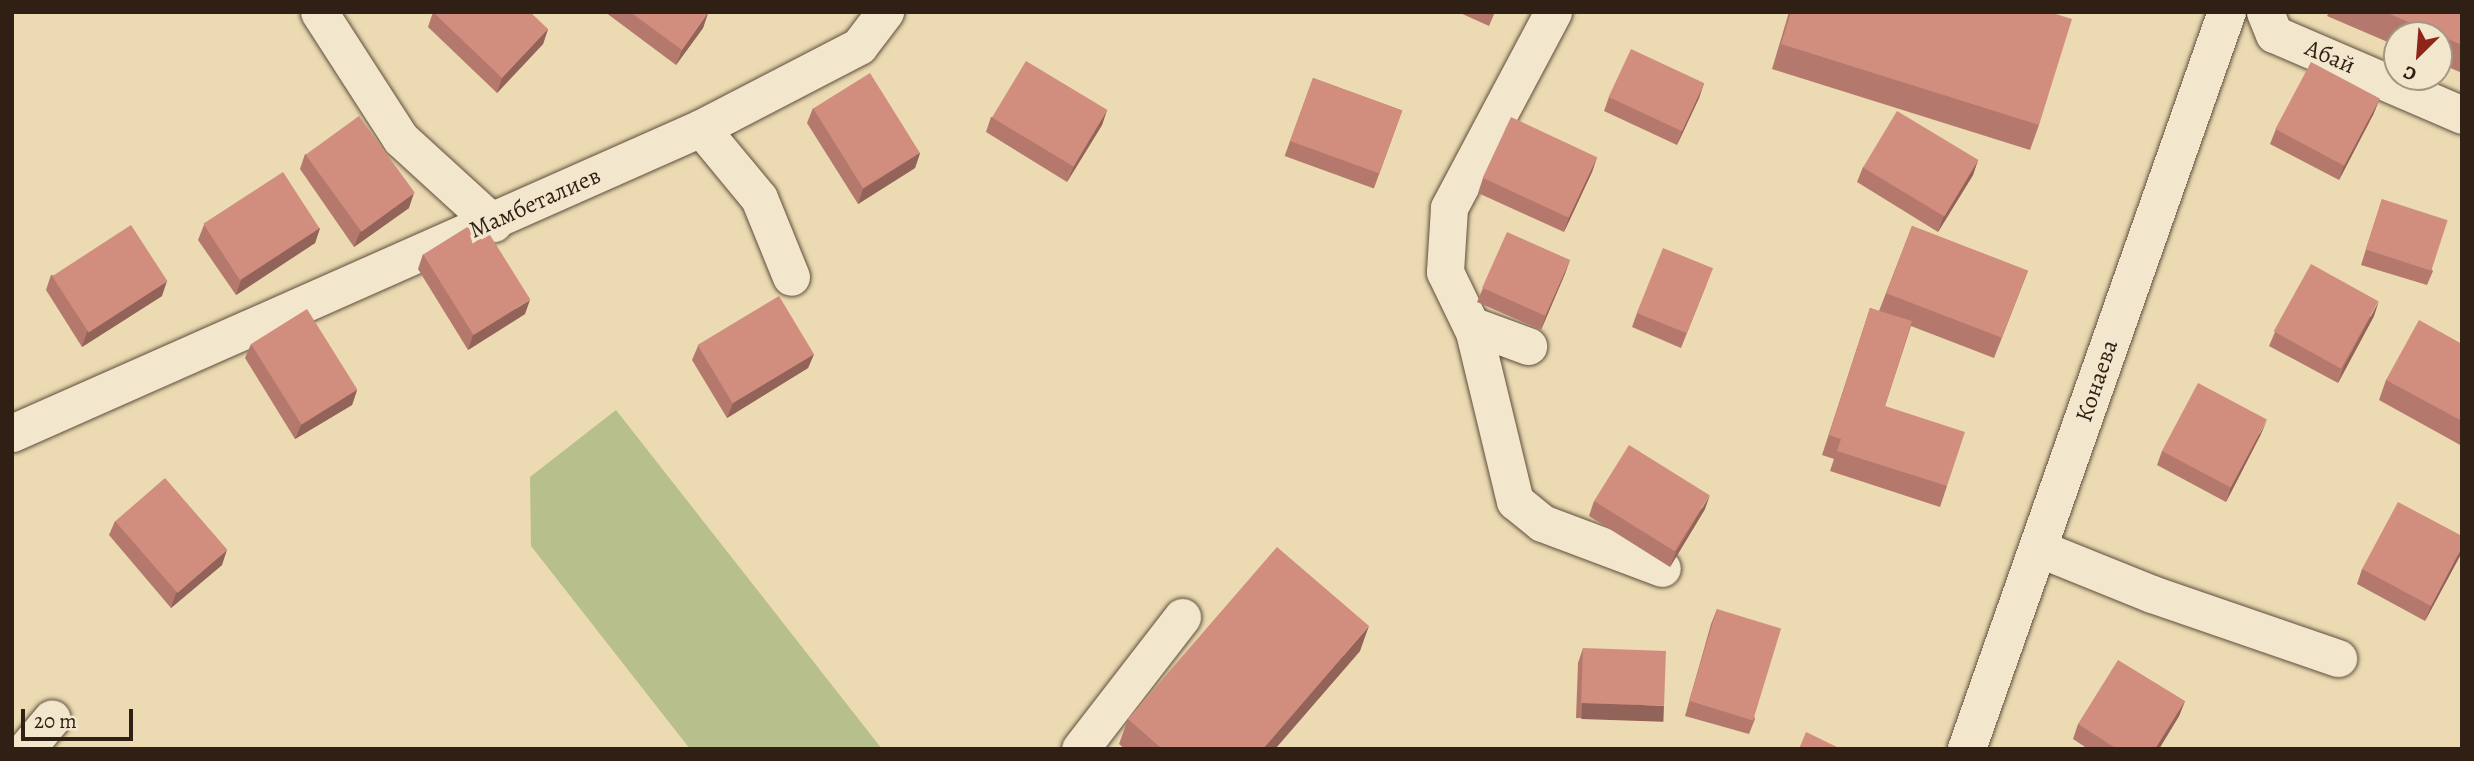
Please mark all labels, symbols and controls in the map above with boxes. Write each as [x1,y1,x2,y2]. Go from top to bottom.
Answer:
north arrow [2383,21,2453,91]
street label: Абай [2301,34,2359,80]
text: С [2399,59,2421,87]
street label: Мамбеталиев [465,161,605,245]
street label: Конаева [2070,336,2124,426]
scale bar [24,694,136,738]
text: 20 m [34,707,77,735]

